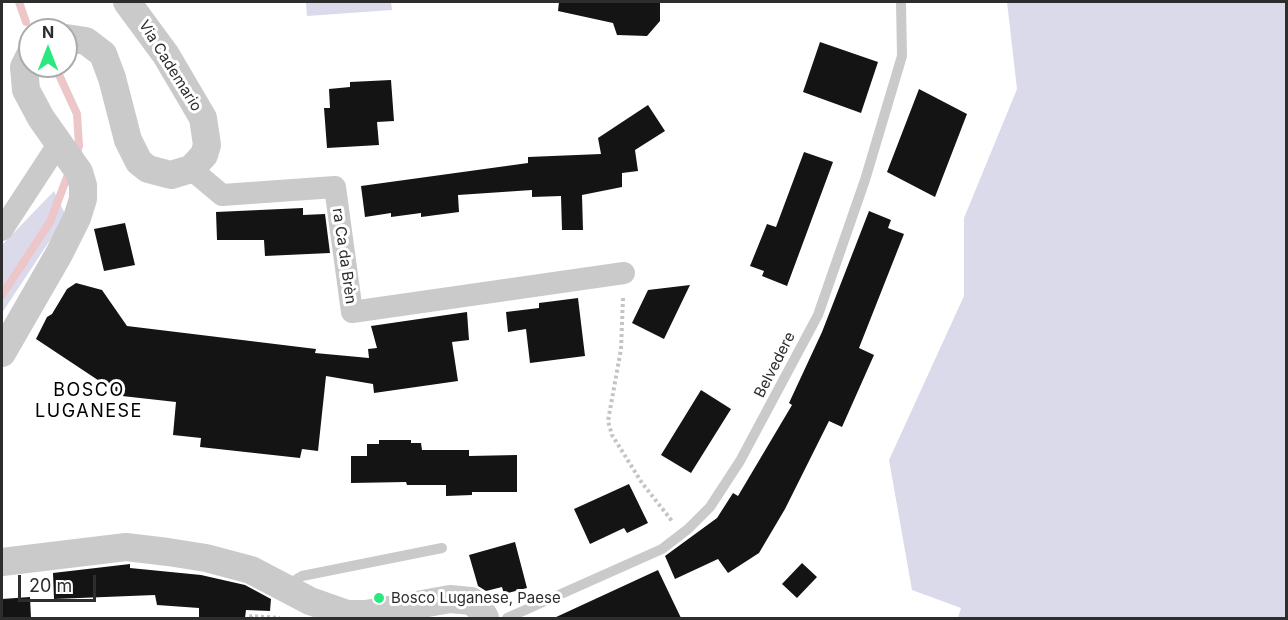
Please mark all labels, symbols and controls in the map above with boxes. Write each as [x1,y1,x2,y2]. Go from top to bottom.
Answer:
street label: Via Cademario [135,17,205,115]
north arrow [18,18,78,78]
text: N [42,22,54,42]
street label: ra Ca da Brèn [328,207,360,305]
street label: Belvedere [751,329,799,401]
district label: BOSCO LUGANESE [35,380,143,422]
scale bar [21,563,99,601]
text: 20 m [29,575,72,596]
place label: Bosco Luganese, Paese [391,589,561,607]
marker: Bosco Luganese, Paese [372,591,386,605]

